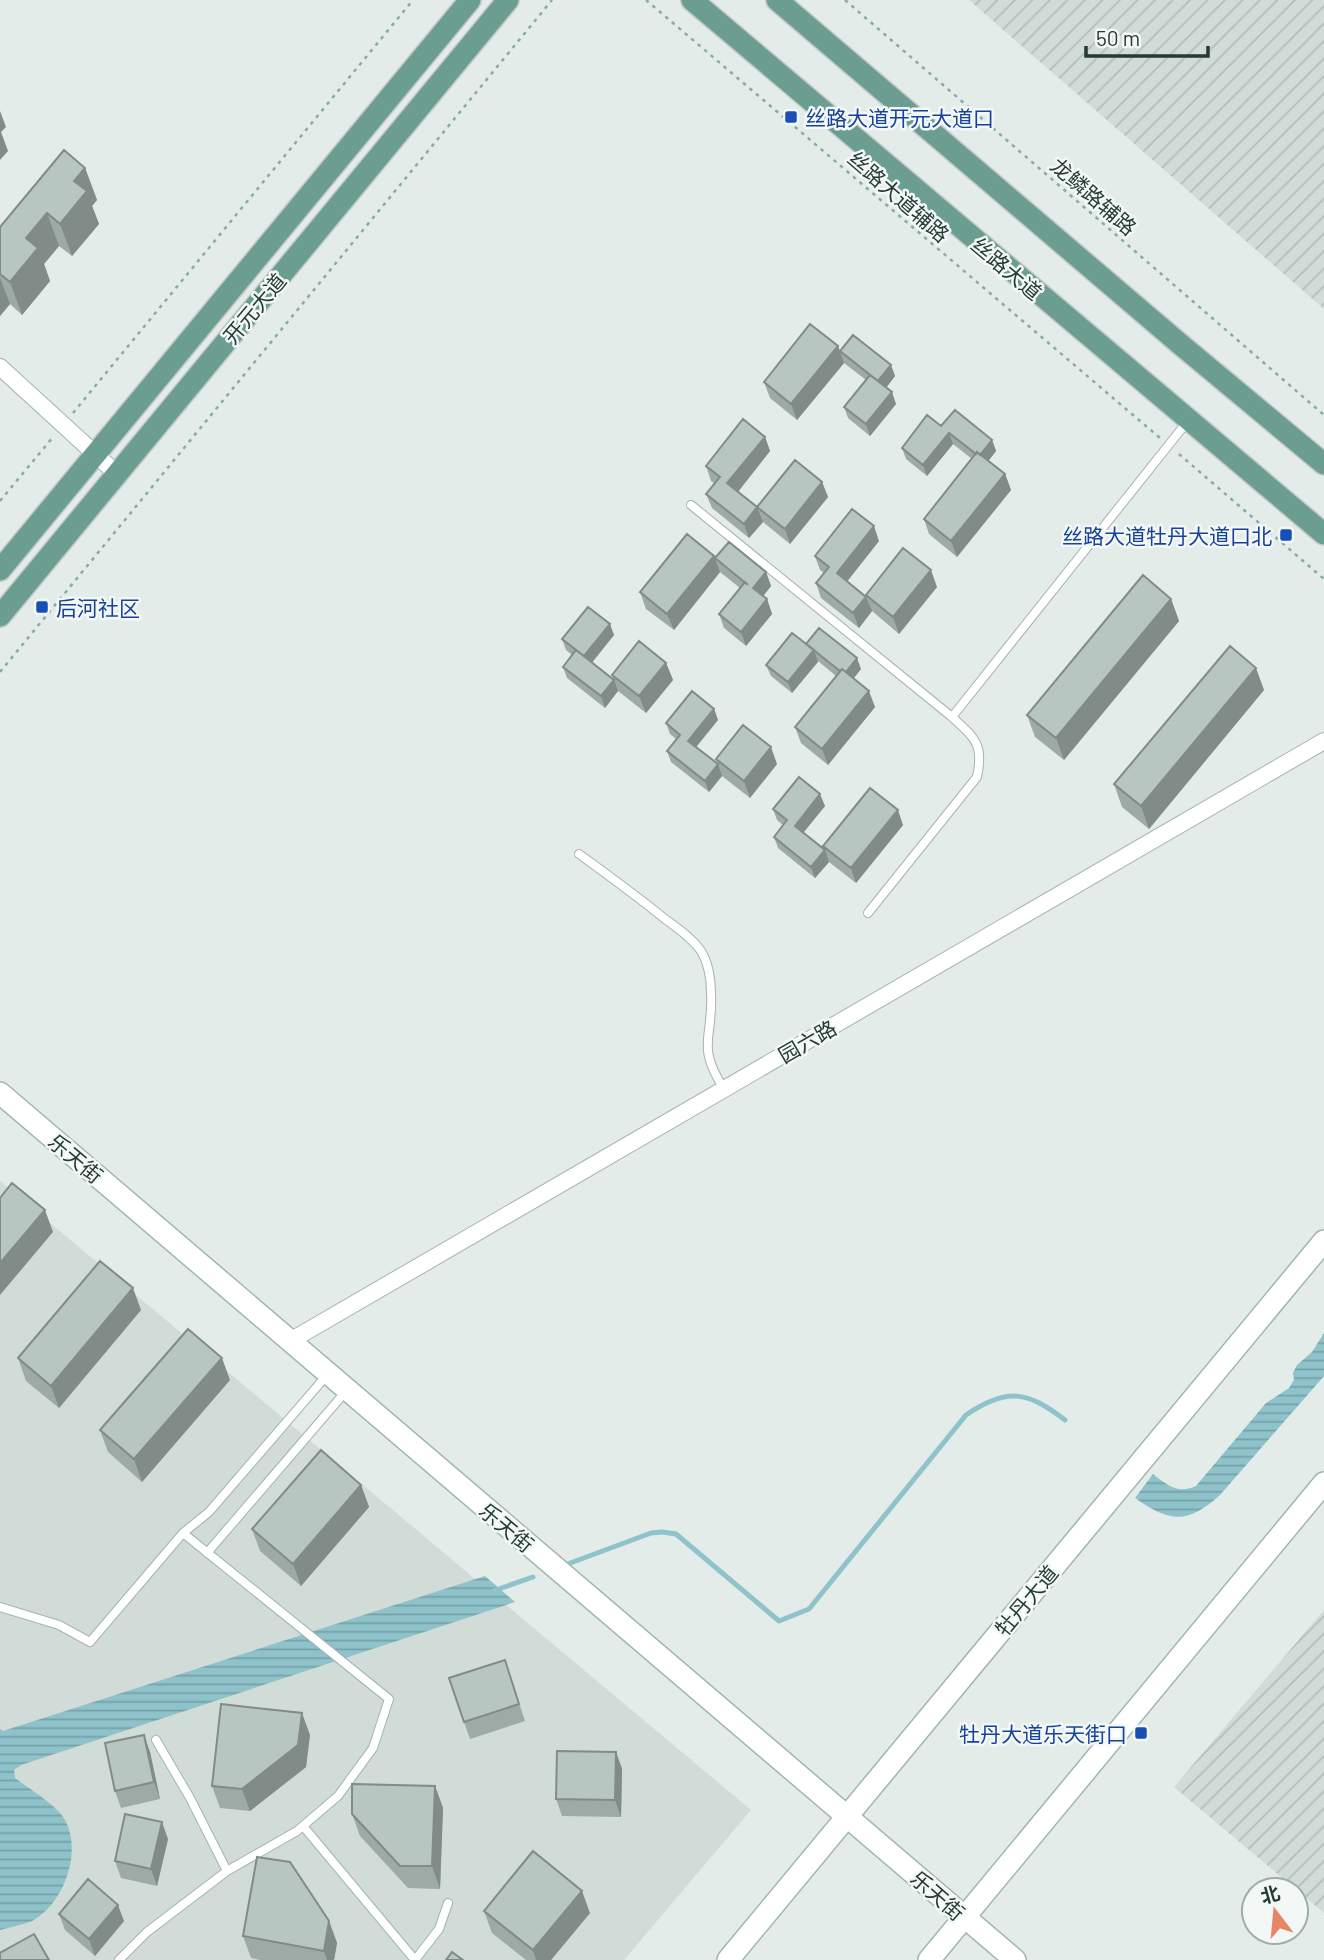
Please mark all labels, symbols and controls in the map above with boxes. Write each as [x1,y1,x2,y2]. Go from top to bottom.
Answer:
scale bar [1086,14,1208,58]
text: 50 m [1096,25,1140,50]
place label: 丝路大道开元大道口 [805,105,994,130]
marker: 丝路大道开元大道口 [783,109,799,125]
street label: 丝路大道辅路 [843,145,955,247]
street label: 龙鳞路辅路 [1046,152,1142,240]
street label: 丝路大道 [967,231,1047,305]
street label: 开元大道 [217,268,291,348]
place label: 丝路大道牡丹大道口北 [1062,523,1272,548]
marker: 丝路大道牡丹大道口北 [1278,527,1294,543]
place label: 后河社区 [56,595,140,620]
marker: 后河社区 [34,599,50,615]
street label: 园六路 [773,1014,841,1068]
street label: 乐天街 [44,1128,108,1188]
street label: 乐天街 [475,1497,539,1557]
street label: 牡丹大道 [989,1560,1063,1640]
place label: 牡丹大道乐天街口 [959,1721,1127,1746]
marker: 牡丹大道乐天街口 [1133,1725,1149,1741]
street label: 乐天街 [906,1865,970,1925]
north arrow [1240,1876,1310,1946]
text: 北 [1258,1881,1282,1908]

